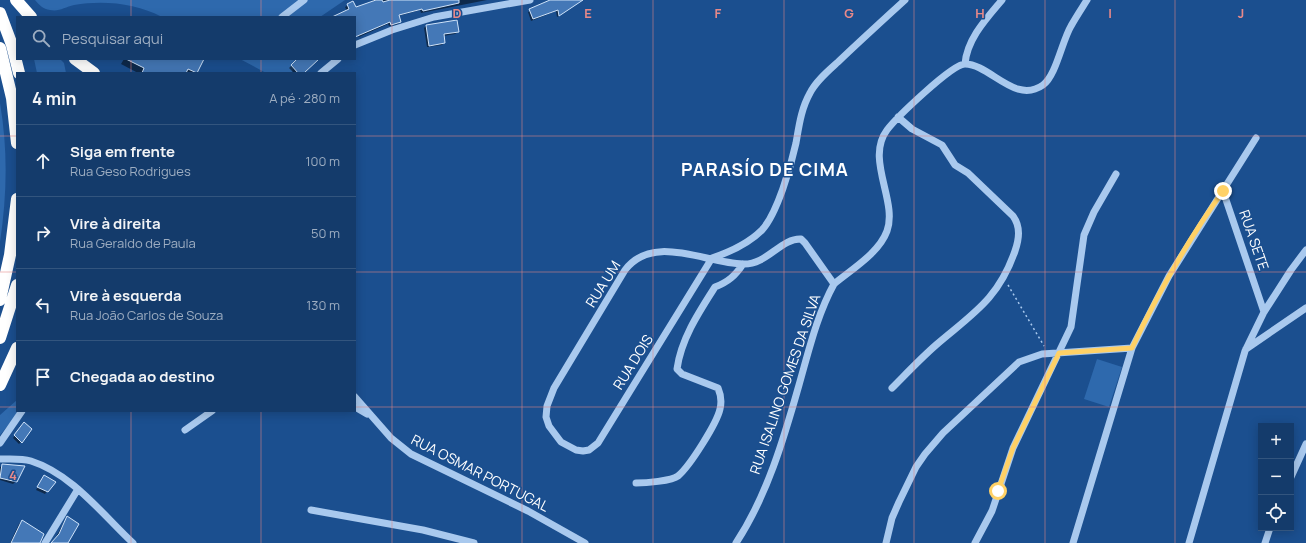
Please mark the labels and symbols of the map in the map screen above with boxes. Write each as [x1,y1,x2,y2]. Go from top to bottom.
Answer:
text: D [452,4,462,22]
text: E [584,4,592,22]
text: F [715,4,722,22]
text: G [844,4,854,22]
text: H [975,4,985,22]
text: I [1108,4,1112,22]
text: J [1238,4,1244,22]
district label: PARASÍO DE CIMA [681,157,849,181]
route end [1214,182,1232,200]
street label: RUA SETE [1235,207,1274,273]
street label: RUA UM [581,257,624,311]
street label: RUA ISALINO GOMES DA SILVA [745,291,824,477]
street label: RUA DOIS [608,330,657,393]
street label: RUA OSMAR PORTUGAL [408,430,552,516]
text: 4 [9,466,17,484]
route start [989,482,1007,500]

